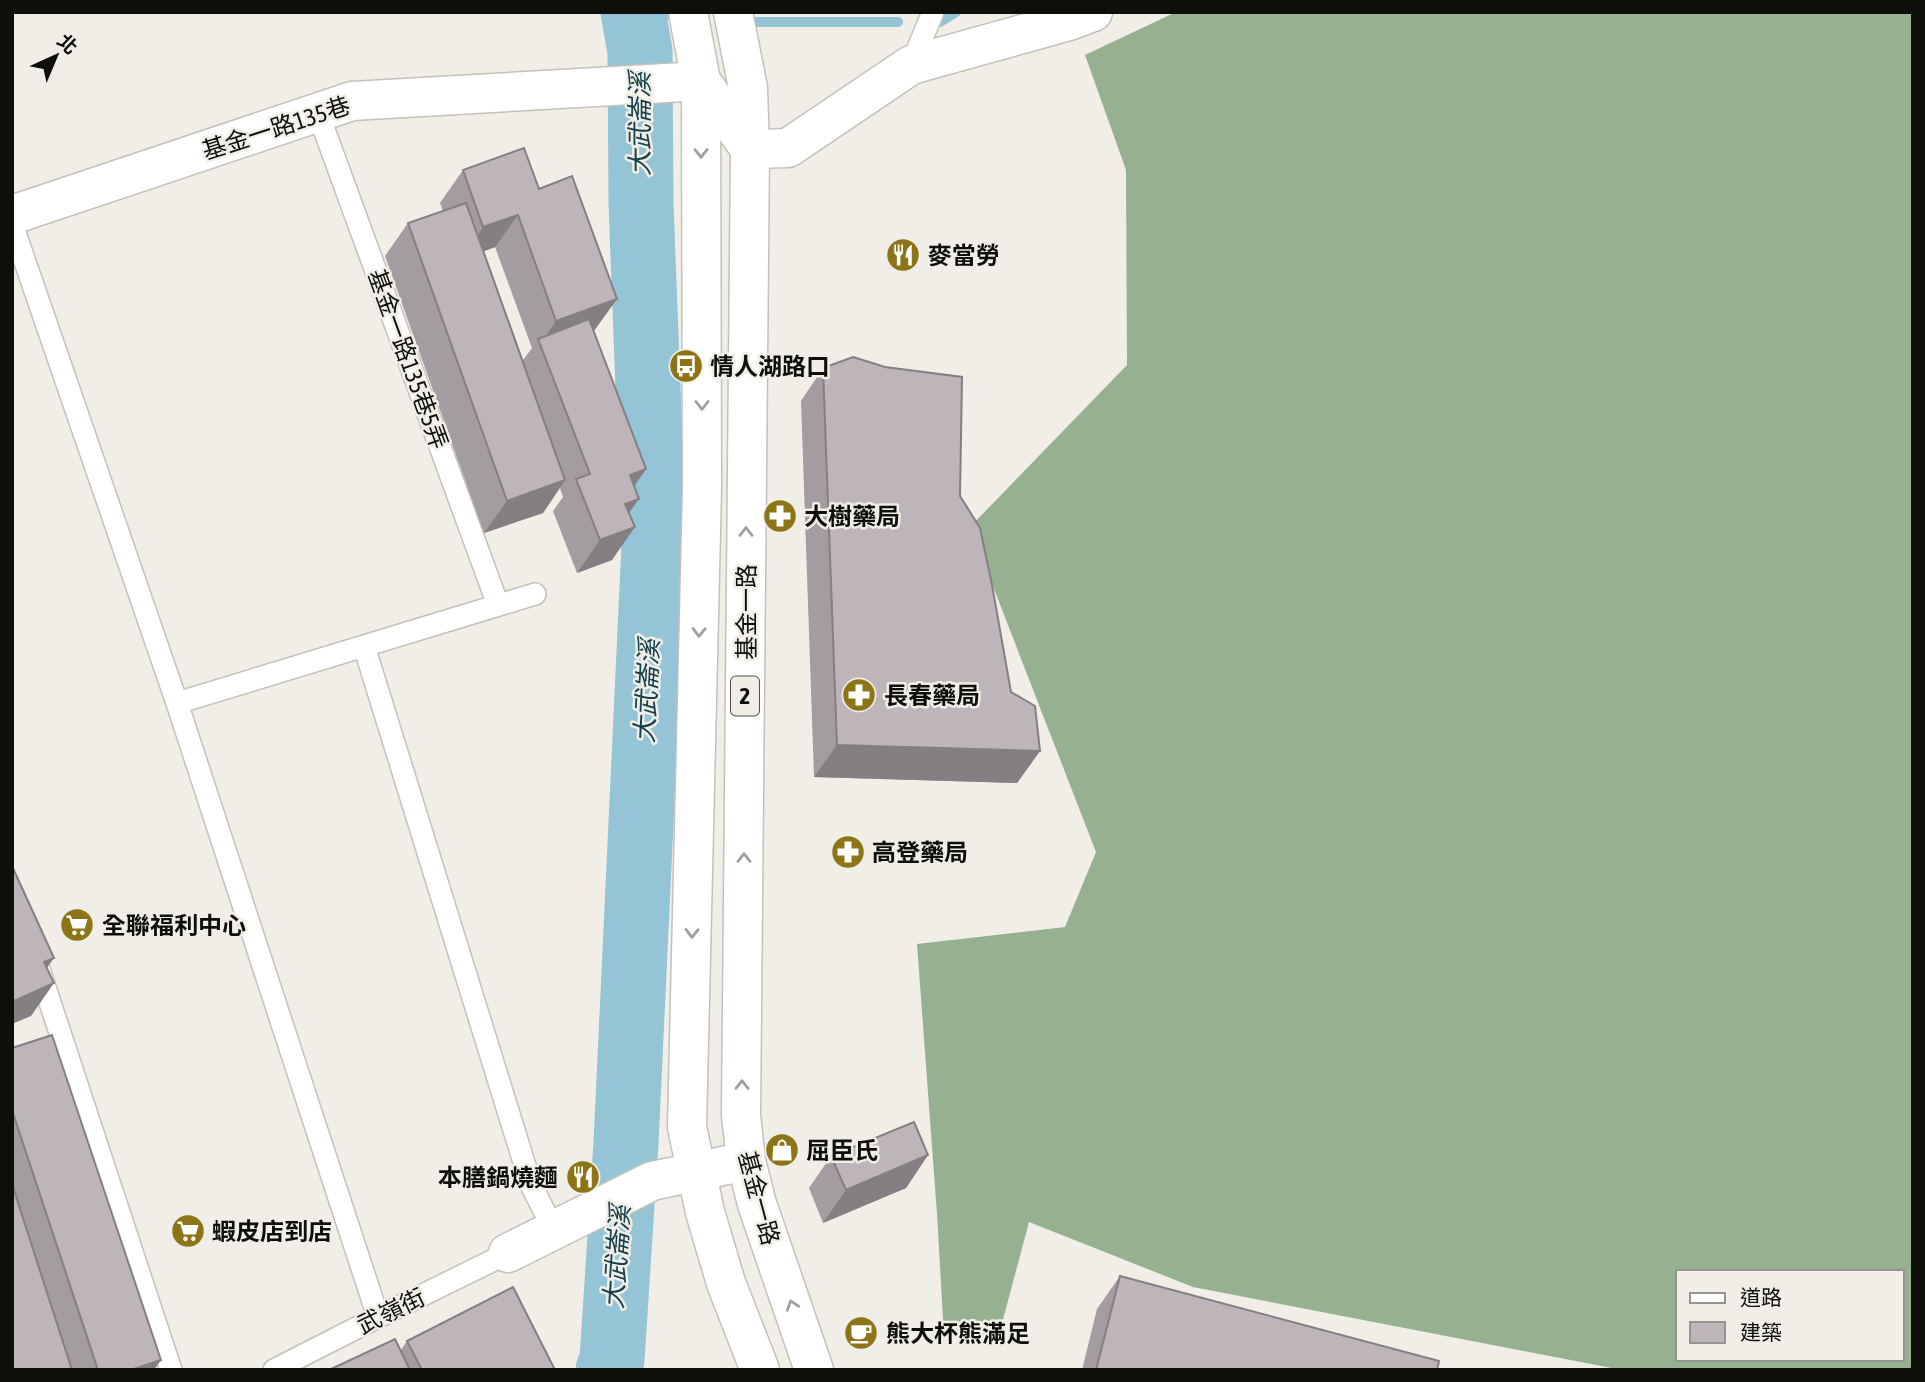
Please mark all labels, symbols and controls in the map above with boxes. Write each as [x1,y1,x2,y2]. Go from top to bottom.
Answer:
north arrow [21,21,91,91]
text: 北 [53,29,82,58]
water label: 大武崙溪 [625,68,655,176]
street label: 基金一路135巷 [199,91,353,165]
one-way arrow [693,148,709,159]
restaurant icon: 麥當勞 [884,236,922,274]
place label: 麥當勞 [928,242,1000,269]
street label: 基金一路135巷5弄 [363,266,453,452]
bus stop icon: 情人湖路口 [667,347,705,385]
place label: 情人湖路口 [710,353,830,380]
one-way arrow [694,400,710,411]
pharmacy icon: 大樹藥局 [761,497,799,535]
place label: 大樹藥局 [804,503,900,530]
one-way arrow [738,527,754,537]
street label: 基金一路 [733,564,760,660]
one-way arrow [691,627,706,638]
water label: 大武崙溪 [629,634,665,744]
road number: 2 [731,676,759,716]
pharmacy icon: 長春藥局 [840,676,878,714]
place label: 長春藥局 [884,682,980,709]
pharmacy icon: 高登藥局 [829,833,867,871]
place label: 高登藥局 [872,839,968,866]
one-way arrow [736,852,751,863]
supermarket icon: 全聯福利中心 [58,906,96,944]
place label: 全聯福利中心 [102,912,246,939]
one-way arrow [684,928,700,939]
one-way arrow [734,1079,750,1090]
shop icon: 屈臣氏 [763,1131,801,1169]
place label: 屈臣氏 [806,1137,878,1164]
street label: 基金一路 [734,1148,784,1248]
restaurant icon: 本膳鍋燒麵 [564,1158,602,1196]
place label: 本膳鍋燒麵 [438,1164,558,1191]
water label: 大武崙溪 [598,1200,636,1310]
supermarket icon: 蝦皮店到店 [169,1212,207,1250]
place label: 蝦皮店到店 [212,1218,332,1245]
legend [1676,1270,1904,1361]
street label: 武嶺街 [353,1283,429,1339]
text: 道路 [1740,1285,1782,1309]
one-way arrow [786,1300,800,1312]
cafe icon: 熊大杯熊滿足 [842,1314,880,1352]
place label: 熊大杯熊滿足 [886,1320,1030,1347]
text: 建築 [1740,1320,1782,1344]

